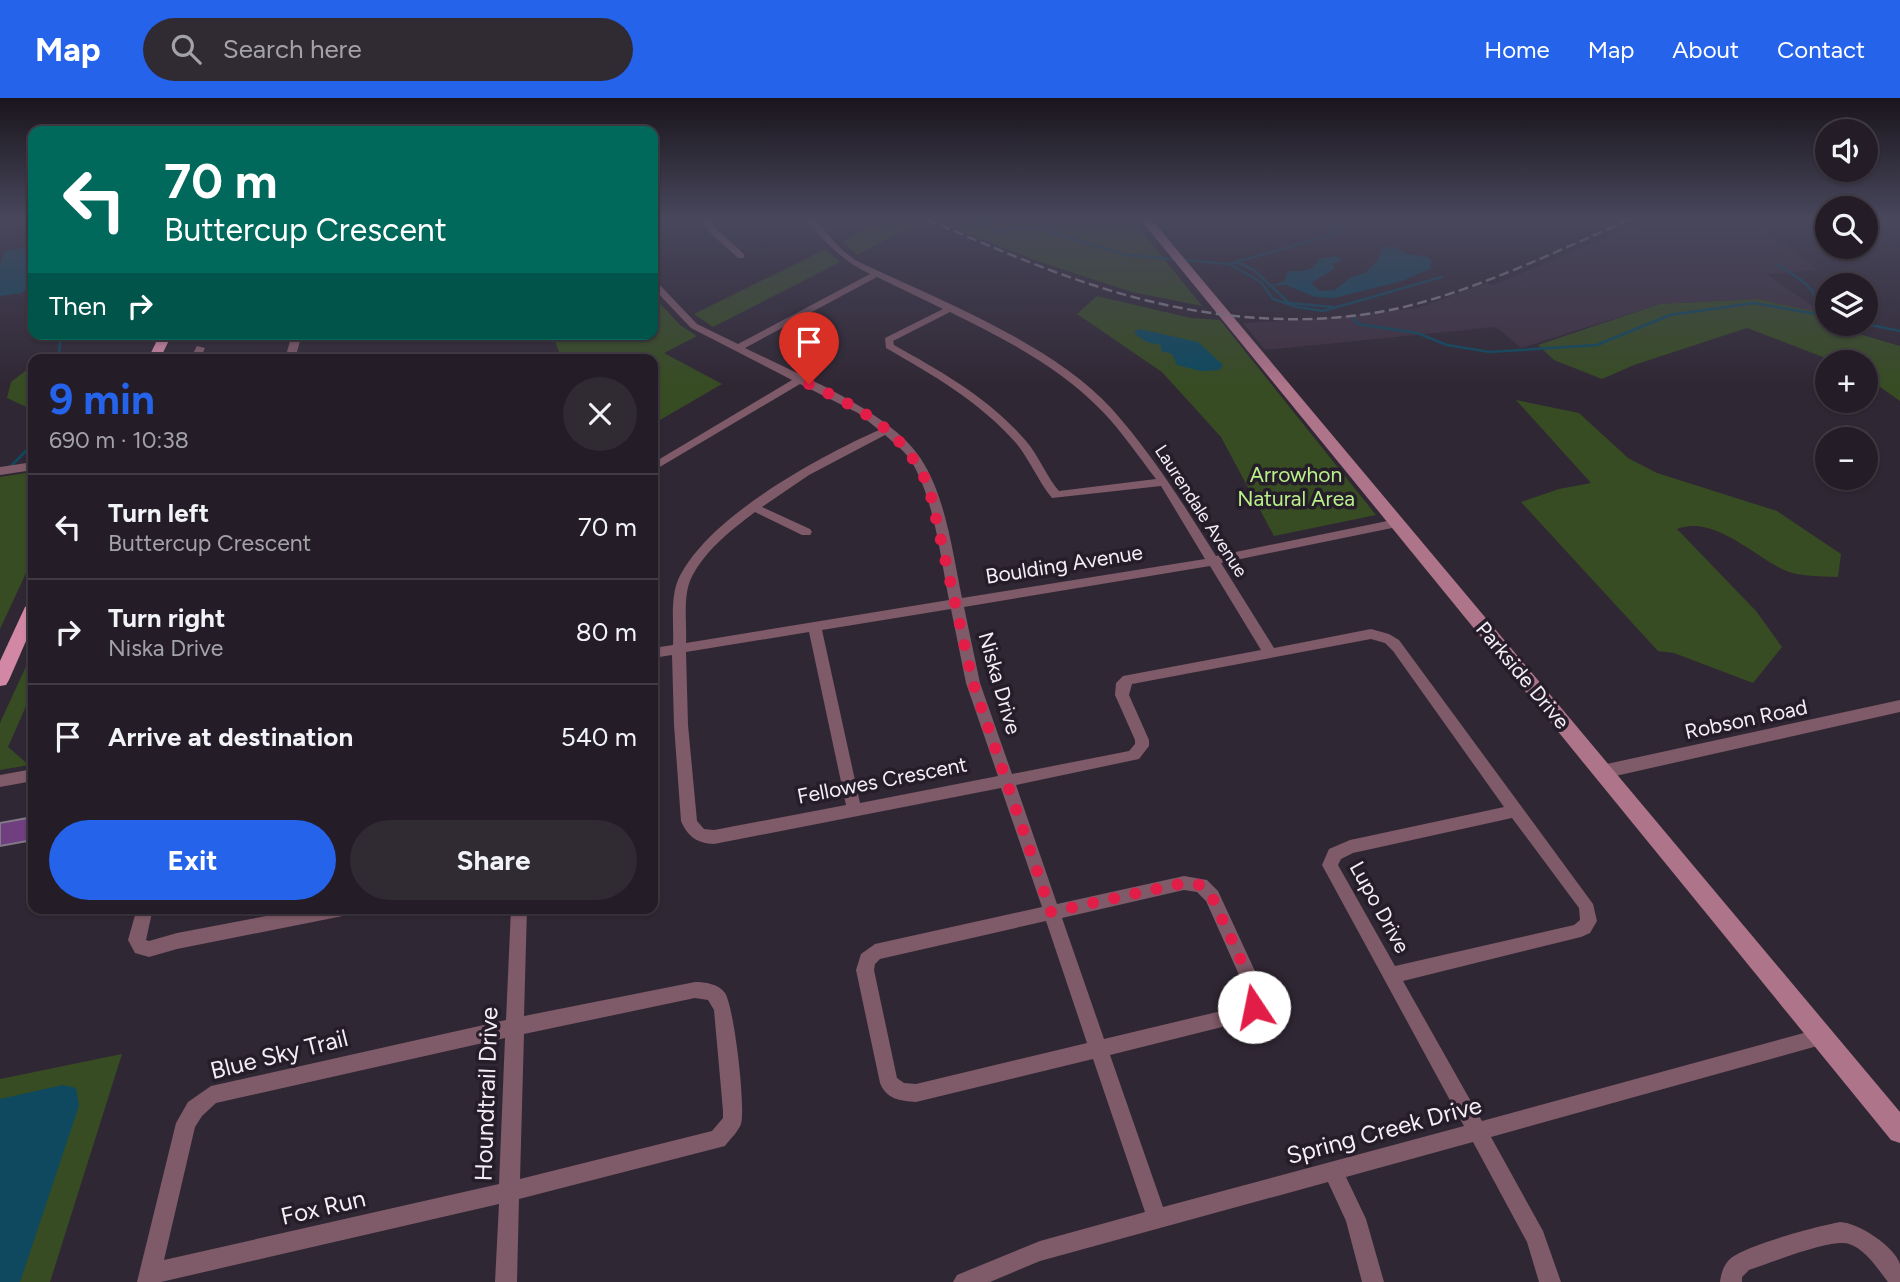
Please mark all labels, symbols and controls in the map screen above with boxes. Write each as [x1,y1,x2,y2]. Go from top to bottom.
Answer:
search box [143,18,633,81]
text: Map [35,30,101,69]
icon: search [167,30,205,68]
text: Search here [223,33,362,65]
text: Home [1484,35,1550,64]
text: Map [1588,35,1634,64]
text: About [1672,35,1739,64]
text: Contact [1777,35,1865,64]
map controls [1815,119,1878,490]
button: sound [1815,119,1878,182]
text: 70 m [164,151,277,210]
icon: left [49,154,140,245]
button: search [1815,196,1878,259]
text: Buttercup Crescent [164,211,447,249]
button: layers [1815,273,1878,336]
icon: right [121,287,159,325]
text: Then [49,290,107,322]
pin [779,312,839,384]
icon: arrive [790,323,828,361]
button: + [1815,350,1878,413]
text: 9 min [49,374,155,425]
button: close [563,377,637,451]
text: 690 m · 10:38 [49,426,189,454]
button: − [1815,427,1878,490]
street label: Laurendale Avenue [1150,441,1252,581]
park label: Arrowhon Natural Area [1237,462,1355,511]
text: Turn left [108,497,209,529]
icon: left [49,508,87,546]
text: 70 m [578,511,637,543]
text: Buttercup Crescent [108,529,311,557]
street label: Boulding Avenue [984,539,1144,589]
text: Turn right [108,602,225,634]
icon: right [49,613,87,651]
text: 80 m [576,616,637,648]
street label: Parkside Drive [1471,616,1575,734]
street label: Niska Drive [973,629,1027,737]
text: Niska Drive [108,634,223,662]
street label: Robson Road [1682,694,1810,744]
icon: arrive [49,718,87,756]
text: Arrive at destination [108,721,353,753]
text: 540 m [561,721,637,753]
street label: Fellowes Crescent [795,751,969,809]
button: Exit [49,820,336,900]
button: Share [350,820,637,900]
street label: Lupo Drive [1345,857,1415,957]
position arrow [1217,970,1291,1044]
street label: Houndtrail Drive [468,1006,504,1182]
street label: Blue Sky Trail [207,1023,351,1085]
street label: Spring Creek Drive [1283,1090,1485,1170]
street label: Fox Run [278,1183,368,1231]

